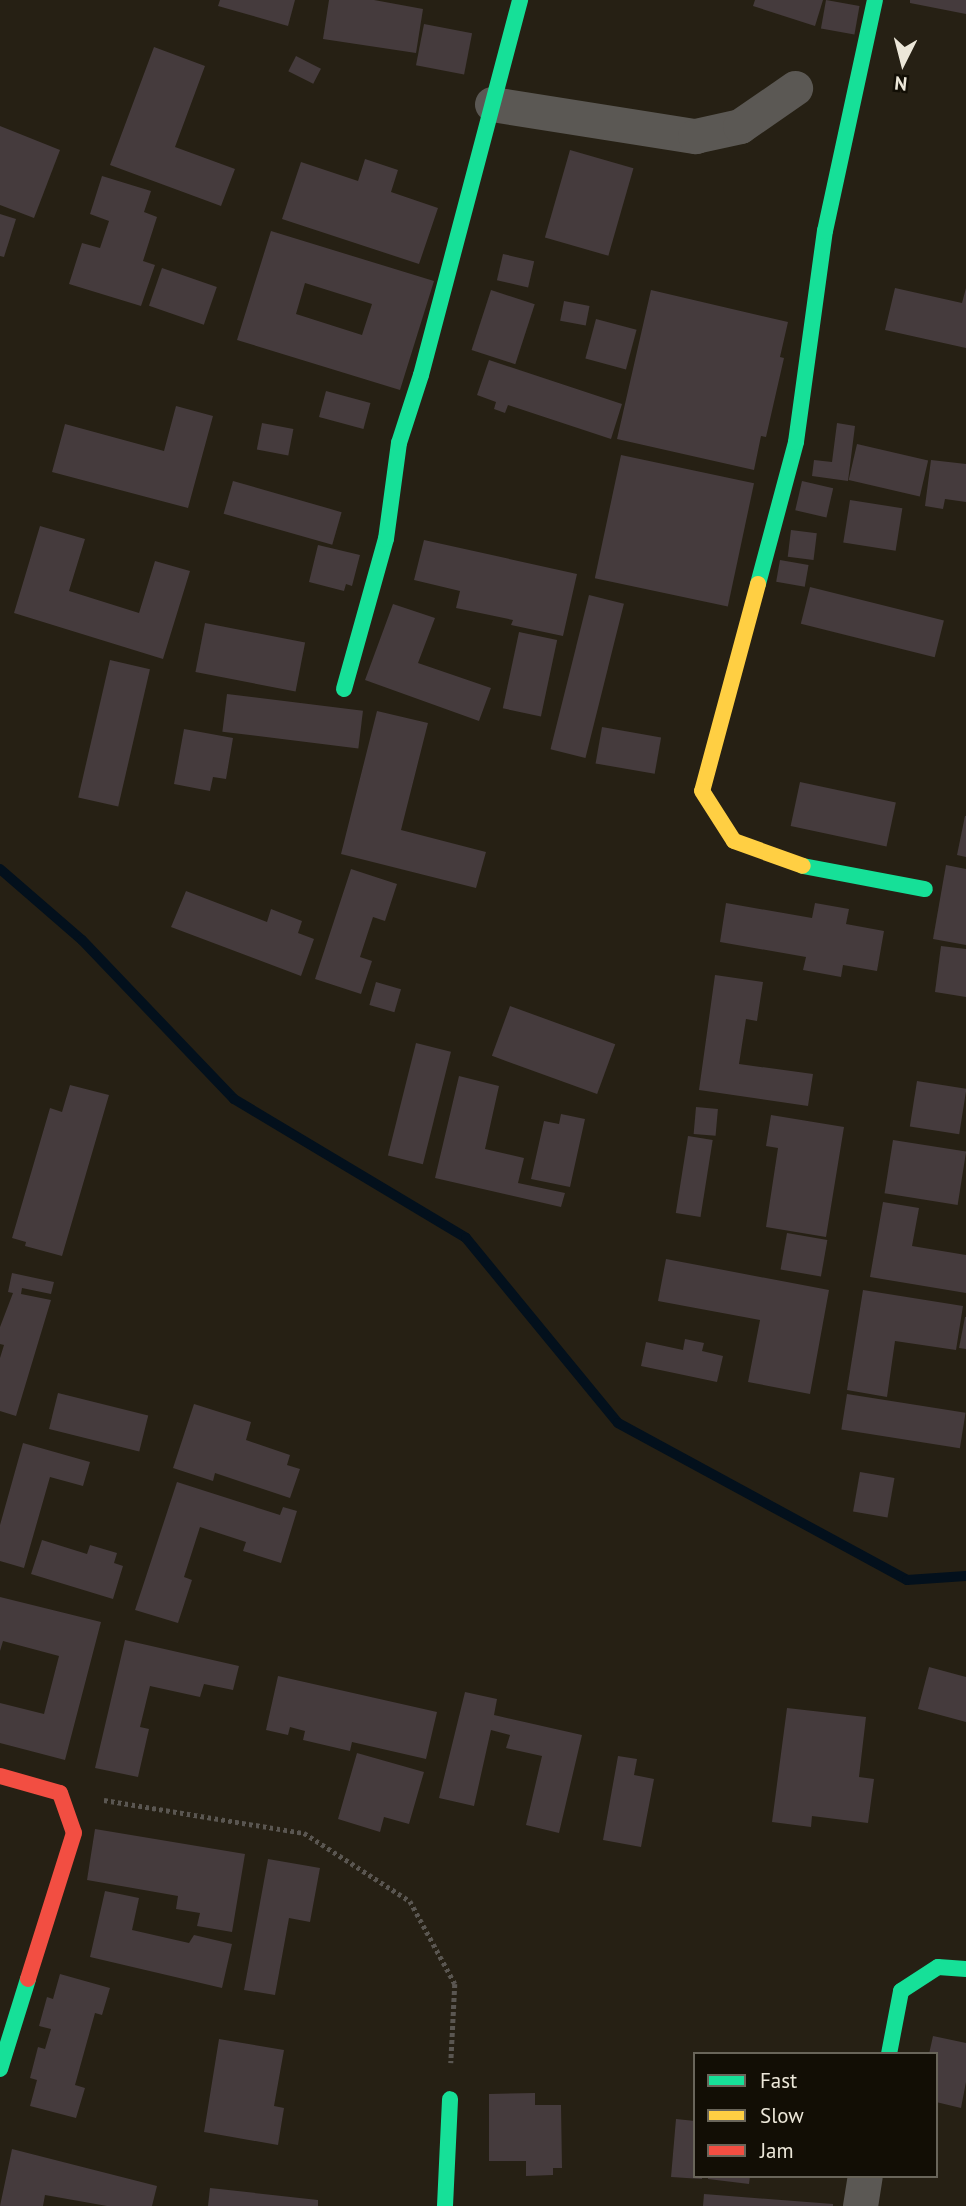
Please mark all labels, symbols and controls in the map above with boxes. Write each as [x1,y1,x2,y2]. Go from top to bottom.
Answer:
north arrow [868,28,938,98]
text: N [893,71,908,96]
legend [693,2052,938,2178]
text: Fast [760,2067,797,2094]
text: Slow [760,2102,804,2129]
text: Jam [760,2137,794,2164]

